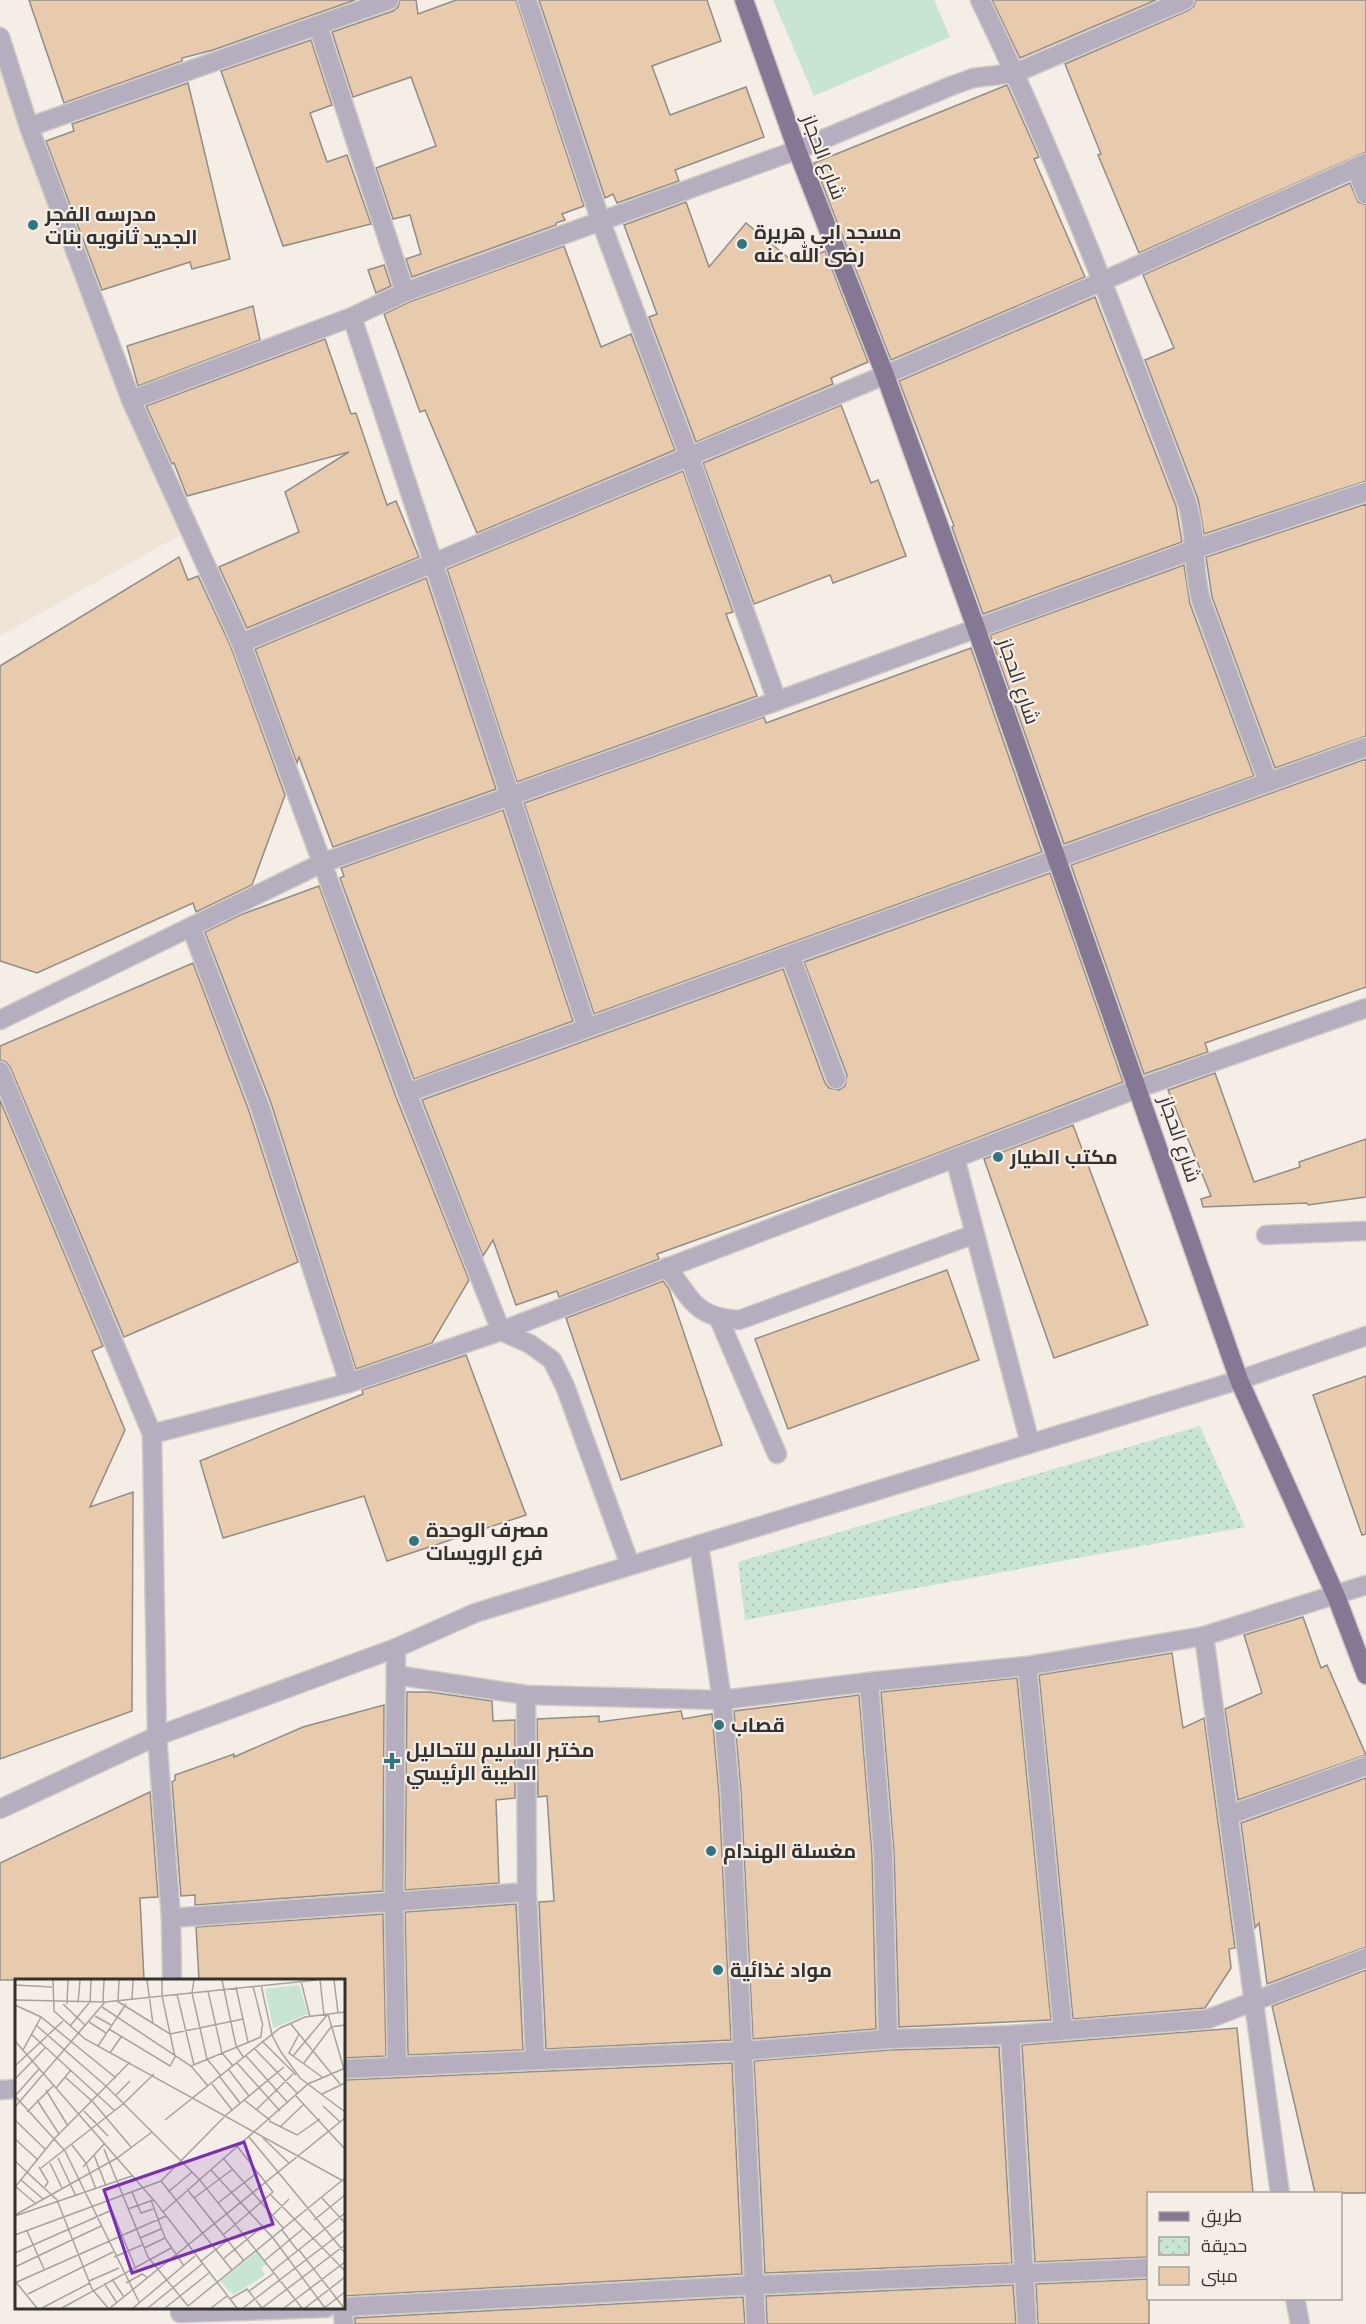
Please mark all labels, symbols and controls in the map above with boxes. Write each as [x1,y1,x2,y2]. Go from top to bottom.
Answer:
street label: شارع الحجاز [795,110,851,204]
place label: مدرسه الفجر الجديد ثانويه بنات [44,202,197,249]
marker: مدرسه الفجر الجديد ثانويه بنات [26,218,40,232]
place label: مسجد ابي هريرة رضى الله عنه [754,220,901,267]
marker: مسجد ابي هريرة رضى الله عنه [735,237,749,251]
street label: شارع الحجاز [991,634,1045,728]
street label: شارع الحجاز [1152,1092,1206,1186]
place label: مكتب الطيار [1009,1145,1118,1169]
marker: مكتب الطيار [991,1150,1005,1164]
place label: مصرف الوحدة فرع الرويسات [426,1518,549,1567]
marker: مصرف الوحدة فرع الرويسات [407,1534,421,1548]
place label: قصاب [731,1713,785,1737]
marker: قصاب [712,1718,726,1732]
place label: مختبر السليم للتحاليل الطيبة الرئيسي [406,1738,594,1789]
marker: مختبر السليم للتحاليل الطيبة الرئيسي [383,1752,401,1770]
place label: مغسلة الهندام [723,1839,856,1865]
marker: مغسلة الهندام [704,1844,718,1858]
place label: مواد غذائية [730,1958,832,1982]
marker: مواد غذائية [711,1963,725,1977]
inset map [15,1979,345,2309]
legend [1147,2192,1342,2300]
text: طريق [1201,2205,1242,2228]
text: حديقة [1201,2235,1247,2257]
text: مبنى [1201,2265,1238,2287]

